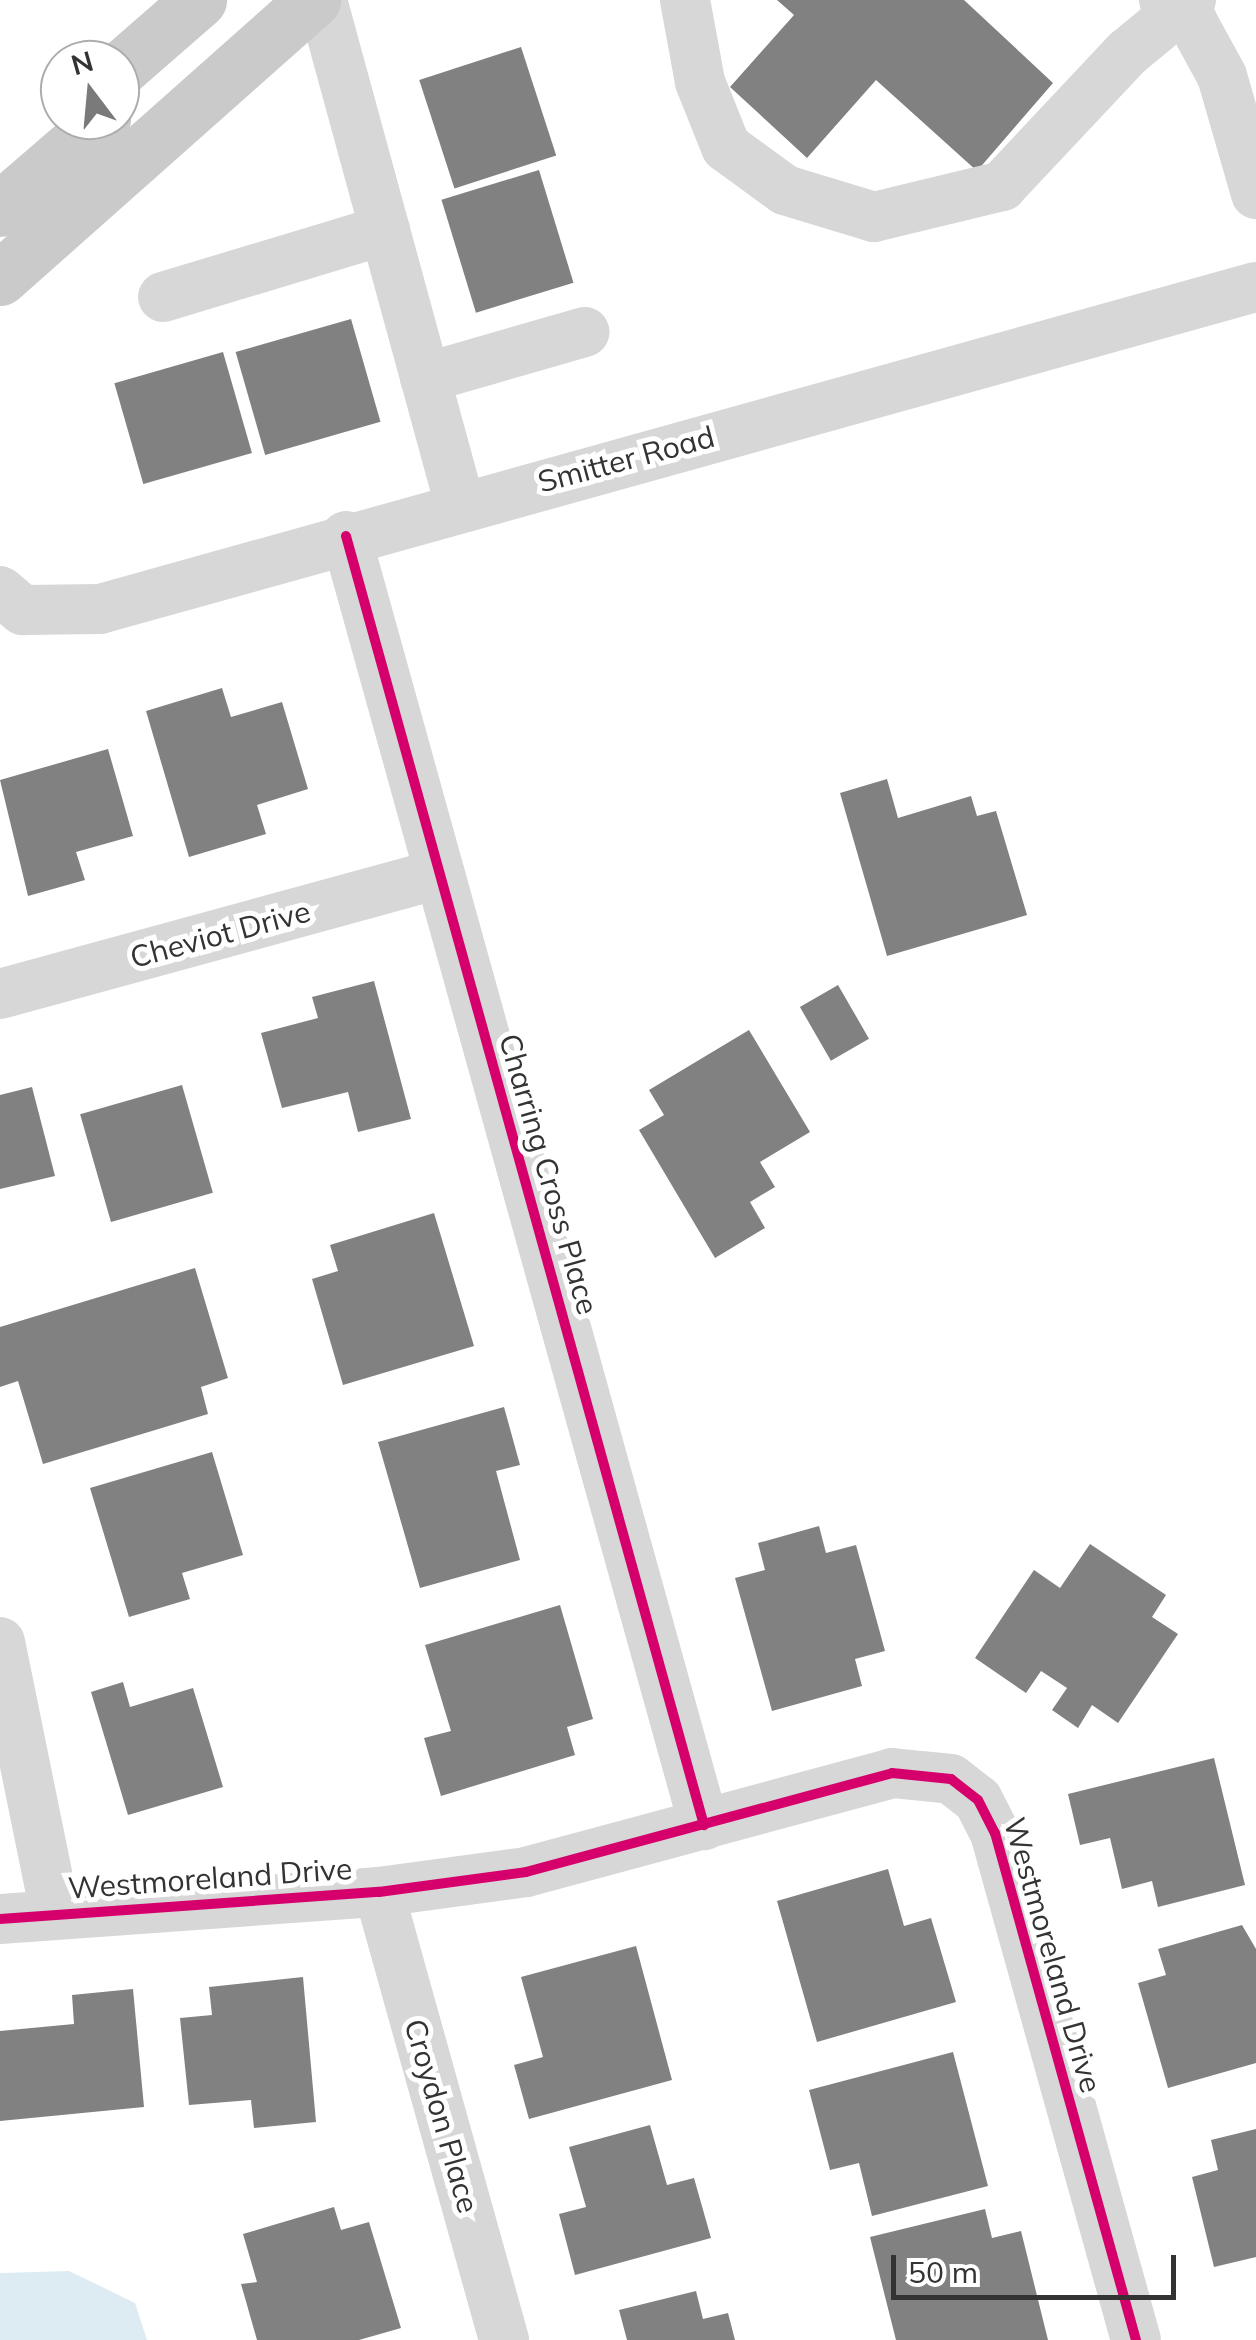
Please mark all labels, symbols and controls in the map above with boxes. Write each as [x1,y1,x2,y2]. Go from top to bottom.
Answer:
north arrow [40,40,140,140]
text: N [67,43,97,82]
street label: Smitter Road [534,418,718,500]
street label: Cheviot Drive [126,893,314,975]
street label: Charring Cross Place [492,1030,606,1318]
street label: Westmoreland Drive [996,1813,1110,2097]
street label: Westmoreland Drive [67,1850,353,1906]
street label: Croydon Place [397,2015,487,2217]
scale bar [896,2235,1181,2297]
text: 50 m [908,2253,978,2291]

